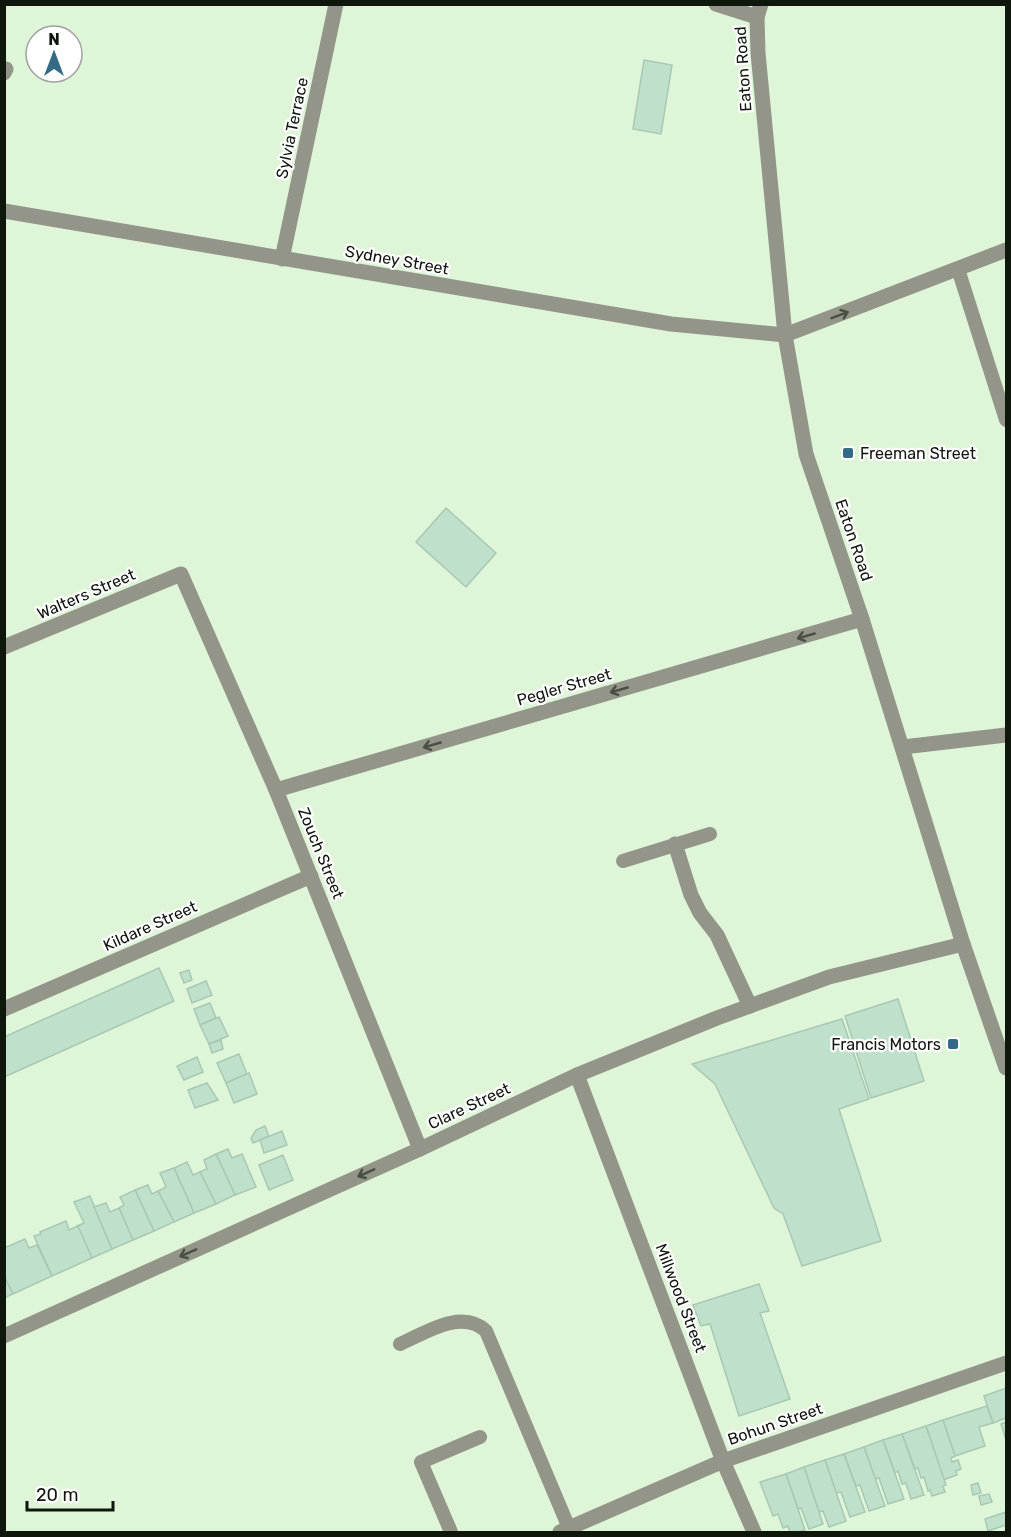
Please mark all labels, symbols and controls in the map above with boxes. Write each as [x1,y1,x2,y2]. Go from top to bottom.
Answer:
north arrow [24,24,84,84]
street label: Eaton Road [731,26,755,112]
text: N [48,30,60,49]
street label: Sylvia Terrace [272,76,312,180]
street label: Sydney Street [344,242,450,278]
one-way arrow [830,308,849,319]
place label: Freeman Street [860,444,976,463]
marker: Freeman Street [841,446,855,460]
street label: Eaton Road [831,497,877,583]
street label: Walters Street [34,565,138,623]
one-way arrow [797,631,816,642]
street label: Pegler Street [515,664,613,710]
one-way arrow [610,685,629,696]
one-way arrow [423,740,442,751]
street label: Zouch Street [294,805,348,901]
street label: Kildare Street [100,897,200,955]
place label: Francis Motors [831,1035,941,1054]
marker: Francis Motors [946,1037,960,1051]
street label: Clare Street [425,1079,513,1133]
one-way arrow [358,1168,376,1179]
street label: Millwood Street [652,1241,710,1355]
one-way arrow [180,1248,198,1259]
street label: Bohun Street [725,1399,825,1449]
scale bar [27,1474,112,1512]
text: 20 m [36,1484,78,1506]

